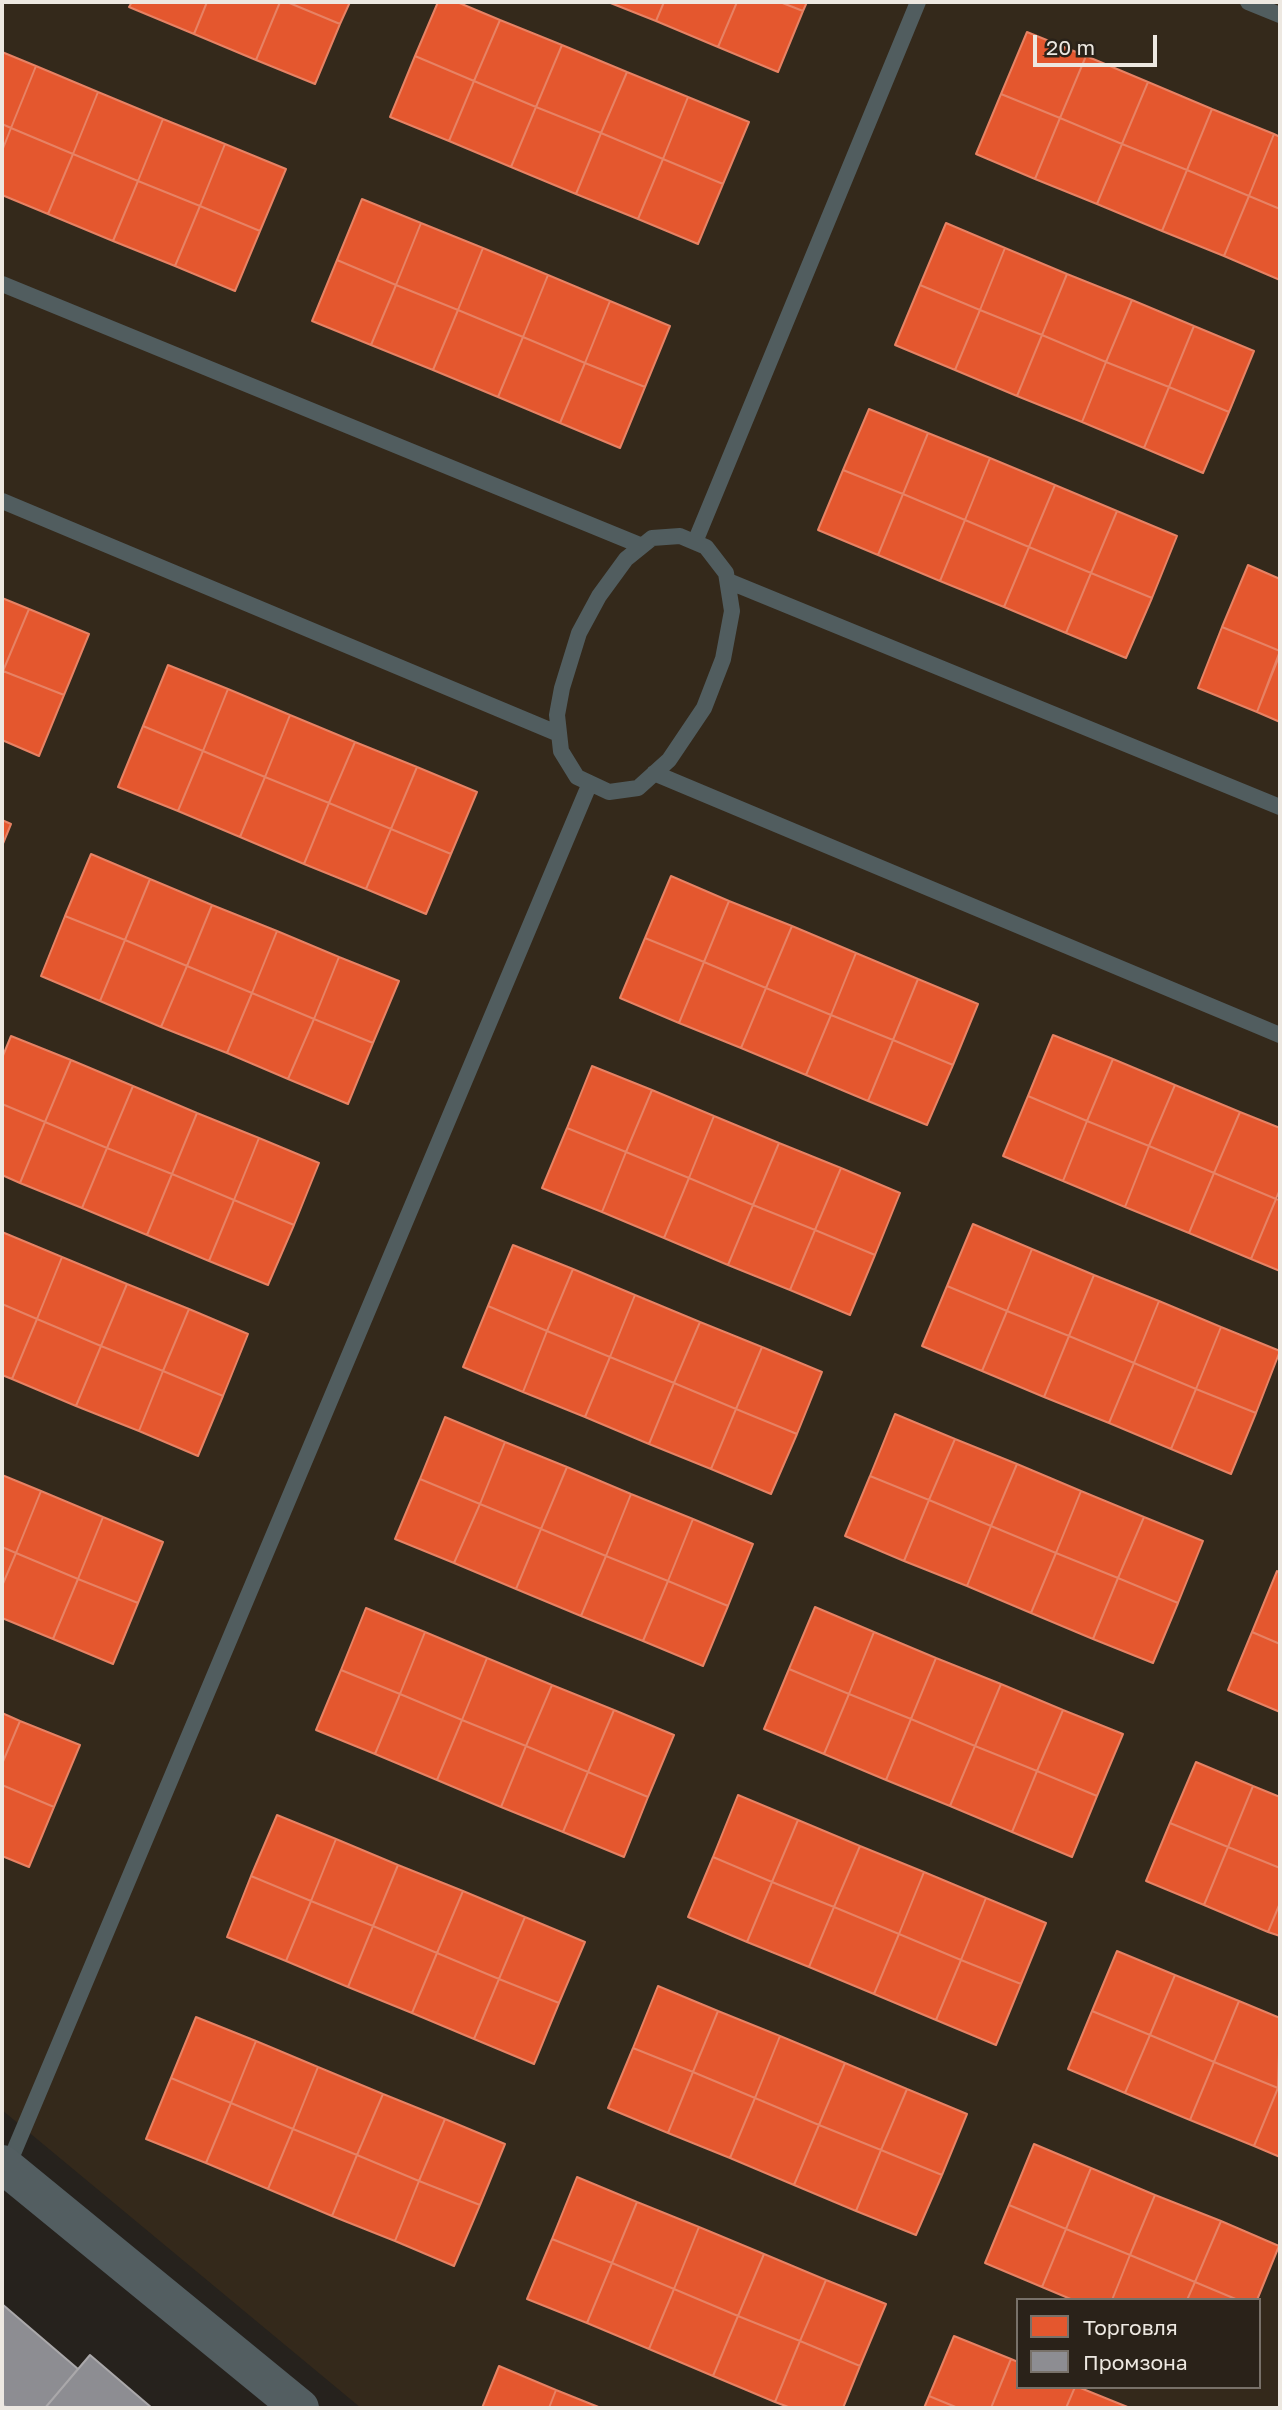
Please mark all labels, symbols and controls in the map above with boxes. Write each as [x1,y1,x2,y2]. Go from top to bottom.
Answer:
scale bar [1037,21,1161,65]
text: 20 m [1046,34,1095,60]
legend [1016,2298,1261,2389]
text: Торговля [1083,2314,1178,2340]
text: Промзона [1083,2349,1188,2375]

